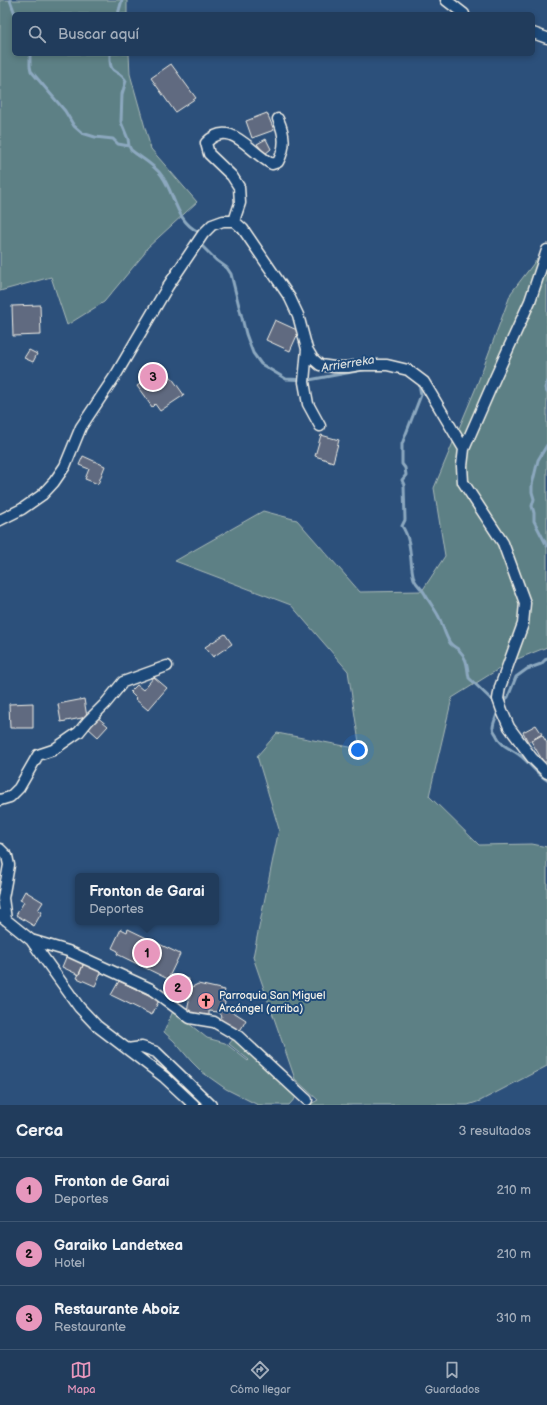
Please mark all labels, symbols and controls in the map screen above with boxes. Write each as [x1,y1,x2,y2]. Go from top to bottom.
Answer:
search box [12,12,535,56]
icon: search [26,23,48,45]
text: Buscar aquí [58,25,139,44]
water label: Arrierreka [319,352,376,376]
pin: 3 [140,362,166,392]
your location [348,740,368,760]
popup [75,873,219,925]
text: Fronton de Garai [89,882,205,901]
text: Deportes [89,901,144,917]
pin: 1 [134,938,160,968]
pin: 2 [165,973,191,1003]
place label: Parroquia San Miguel Arcángel (arriba) [219,989,325,1015]
church icon: Parroquia San Miguel Arcángel (arriba) [196,991,216,1011]
text: Cerca [16,1121,63,1141]
text: 3 resultados [459,1123,531,1139]
text: Fronton de Garai [54,1172,169,1191]
text: 1 [26,1182,32,1198]
text: 210 m [497,1182,531,1198]
text: Deportes [54,1191,109,1207]
text: Garaiko Landetxea [54,1236,183,1255]
text: 2 [25,1246,33,1262]
text: 210 m [497,1246,531,1262]
text: Hotel [54,1255,85,1271]
text: Restaurante Aboiz [54,1300,180,1319]
text: 3 [25,1310,33,1326]
text: 310 m [496,1310,531,1326]
text: Restaurante [54,1319,126,1335]
tab: Mapa [67,1359,96,1396]
tab: Cómo llegar [230,1359,290,1396]
tab: Guardados [425,1359,480,1396]

